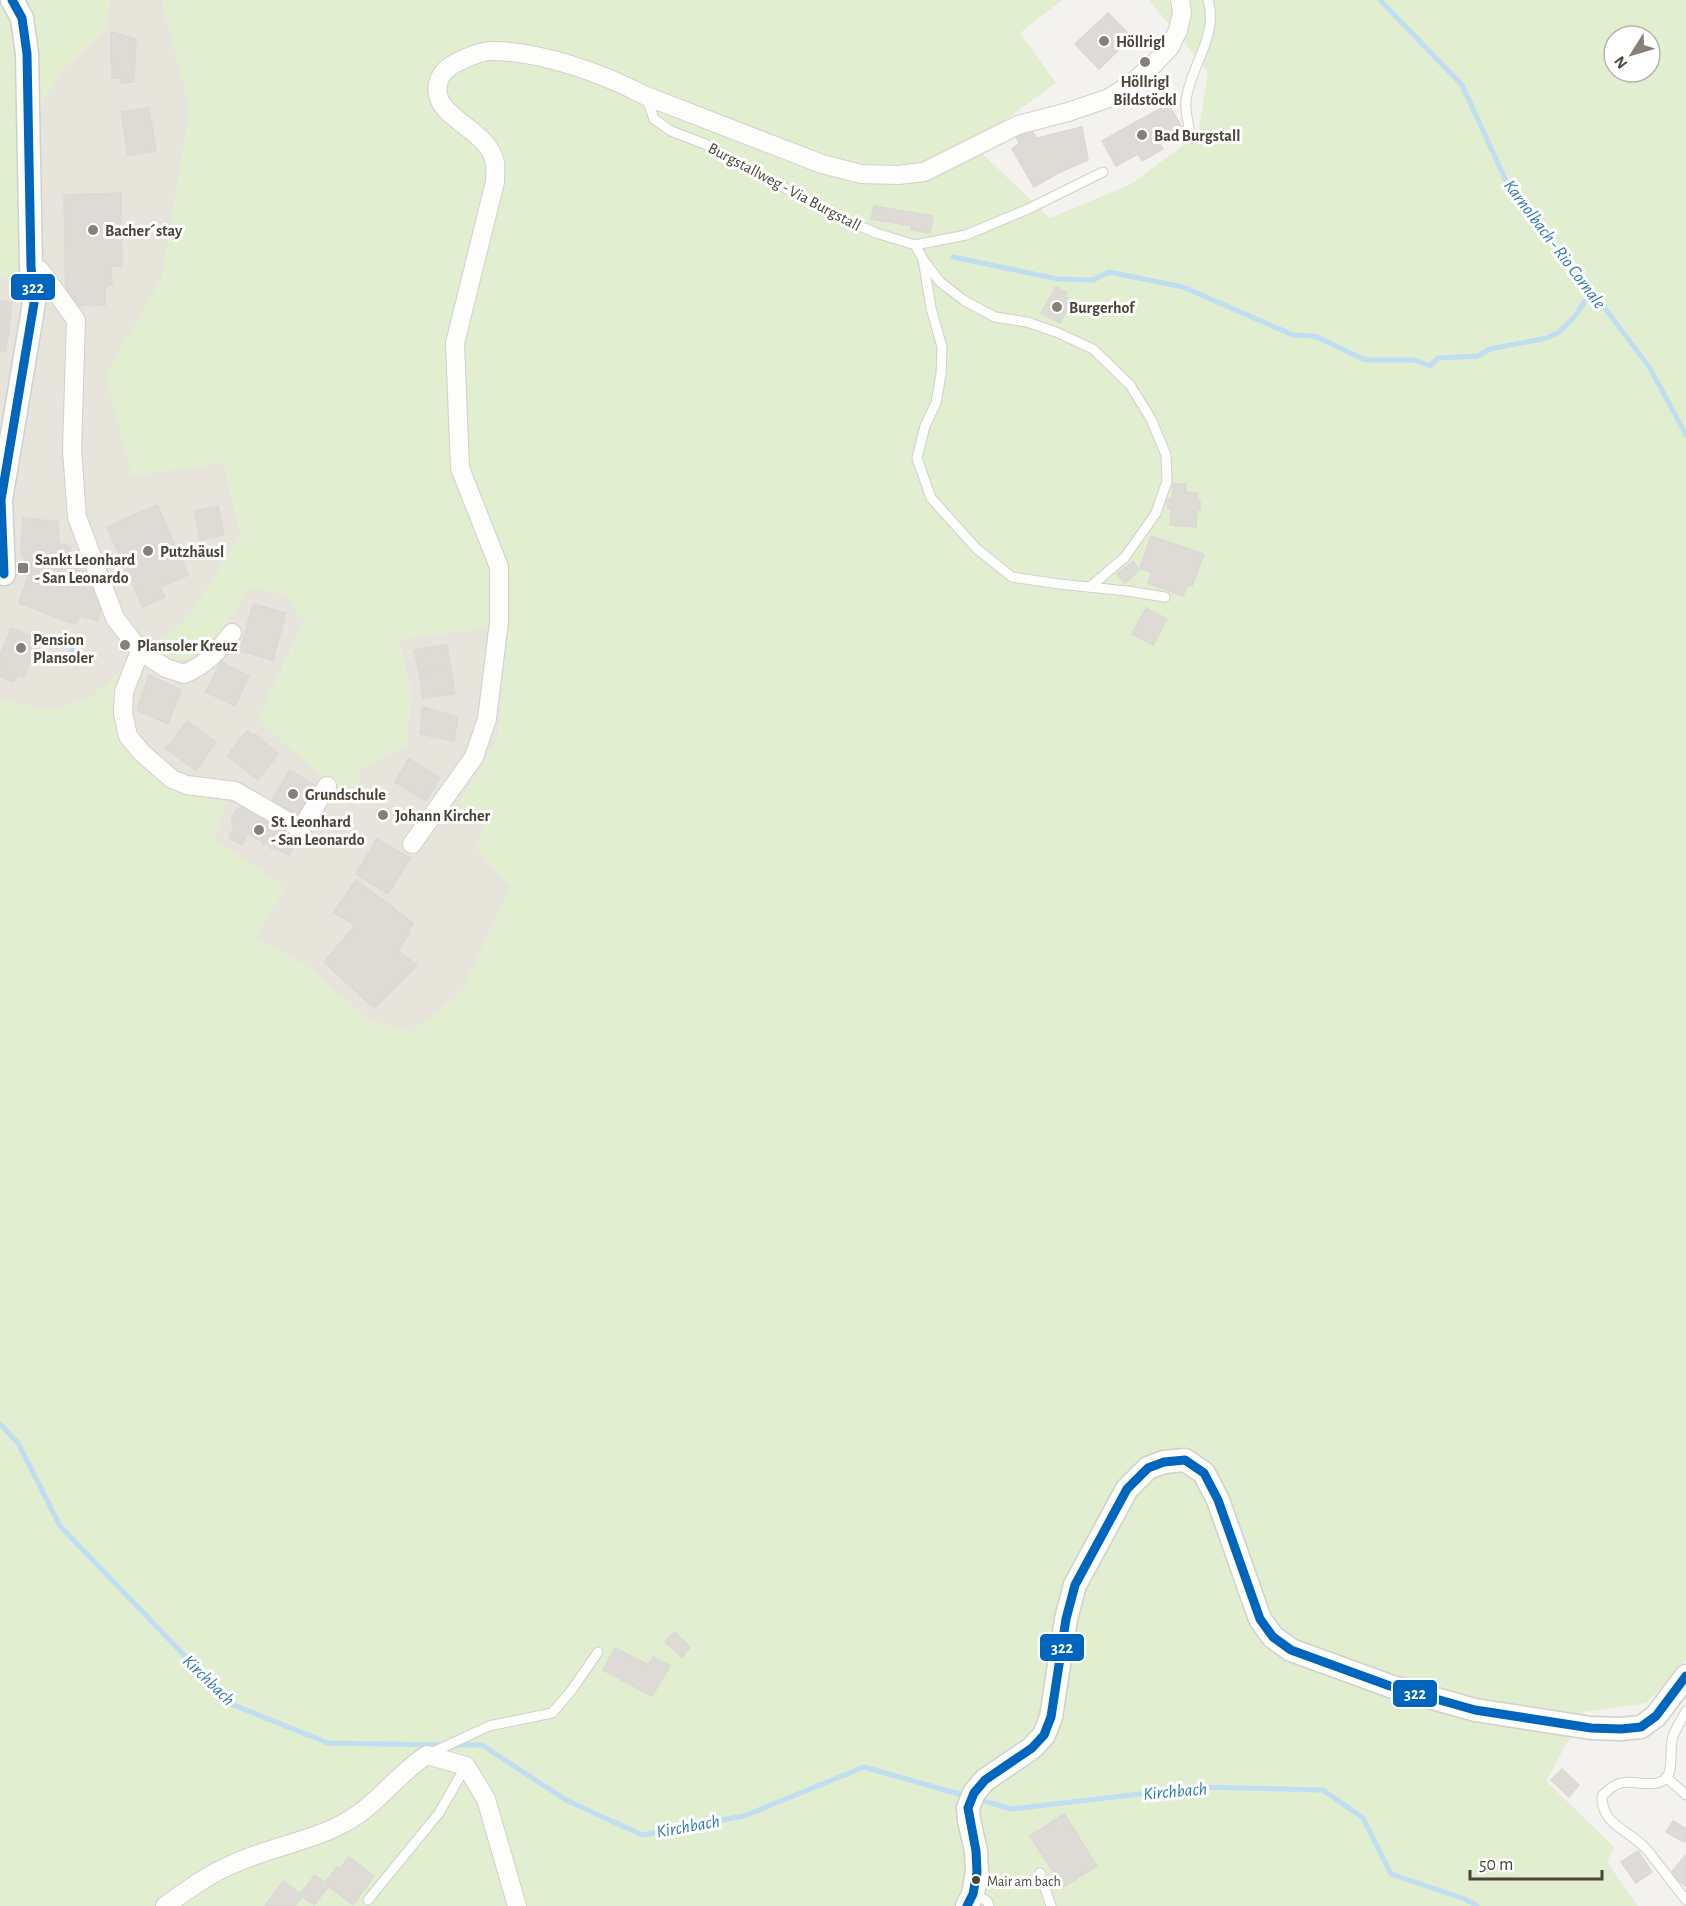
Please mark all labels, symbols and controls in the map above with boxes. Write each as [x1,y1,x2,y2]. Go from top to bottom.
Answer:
north arrow [1602,24,1662,84]
marker: Höllrigl [1097,34,1111,48]
place label: Höllrigl [1116,34,1165,50]
text: N [1611,53,1631,72]
marker: Höllrigl Bildstöckl [1138,55,1152,69]
place label: Höllrigl Bildstöckl [1113,74,1177,108]
marker: Bad Burgstall [1135,128,1149,142]
place label: Bad Burgstall [1154,128,1240,144]
street label: Burgstallweg - Via Burgstall [706,140,864,234]
water label: Karnolbach - Rio Cornale [1500,177,1609,313]
marker: Bacher´stay [86,223,100,237]
place label: Bacher´stay [105,223,183,240]
line badge: 322 [10,273,56,301]
text: 322 [22,280,44,296]
marker: Burgerhof [1050,300,1064,314]
place label: Burgerhof [1069,300,1136,316]
marker: Putzhäusl [141,544,155,558]
place label: Putzhäusl [160,544,224,560]
place label: Sankt Leonhard - San Leonardo [35,552,136,586]
marker: Sankt Leonhard - San Leonardo [16,561,30,575]
place label: Pension Plansoler [33,632,94,666]
marker: Plansoler Kreuz [118,638,132,652]
place label: Plansoler Kreuz [137,638,238,654]
marker: Pension Plansoler [14,641,28,655]
marker: Grundschule [286,787,300,801]
place label: Grundschule [305,787,386,803]
marker: Johann Kircher [376,808,390,822]
place label: Johann Kircher [395,808,491,824]
place label: St. Leonhard - San Leonardo [271,814,365,848]
marker: St. Leonhard - San Leonardo [252,823,266,837]
line badge: 322 [1039,1633,1085,1662]
text: 322 [1051,1640,1073,1656]
water label: Kirchbach [179,1652,238,1709]
line badge: 322 [1392,1679,1438,1708]
text: 322 [1404,1686,1426,1702]
water label: Kirchbach [1142,1780,1208,1804]
water label: Kirchbach [655,1813,721,1841]
scale bar [1470,1843,1602,1881]
text: 50 m [1479,1856,1513,1874]
marker: Mair am bach [970,1874,982,1886]
place label: Mair am bach [987,1875,1061,1889]

